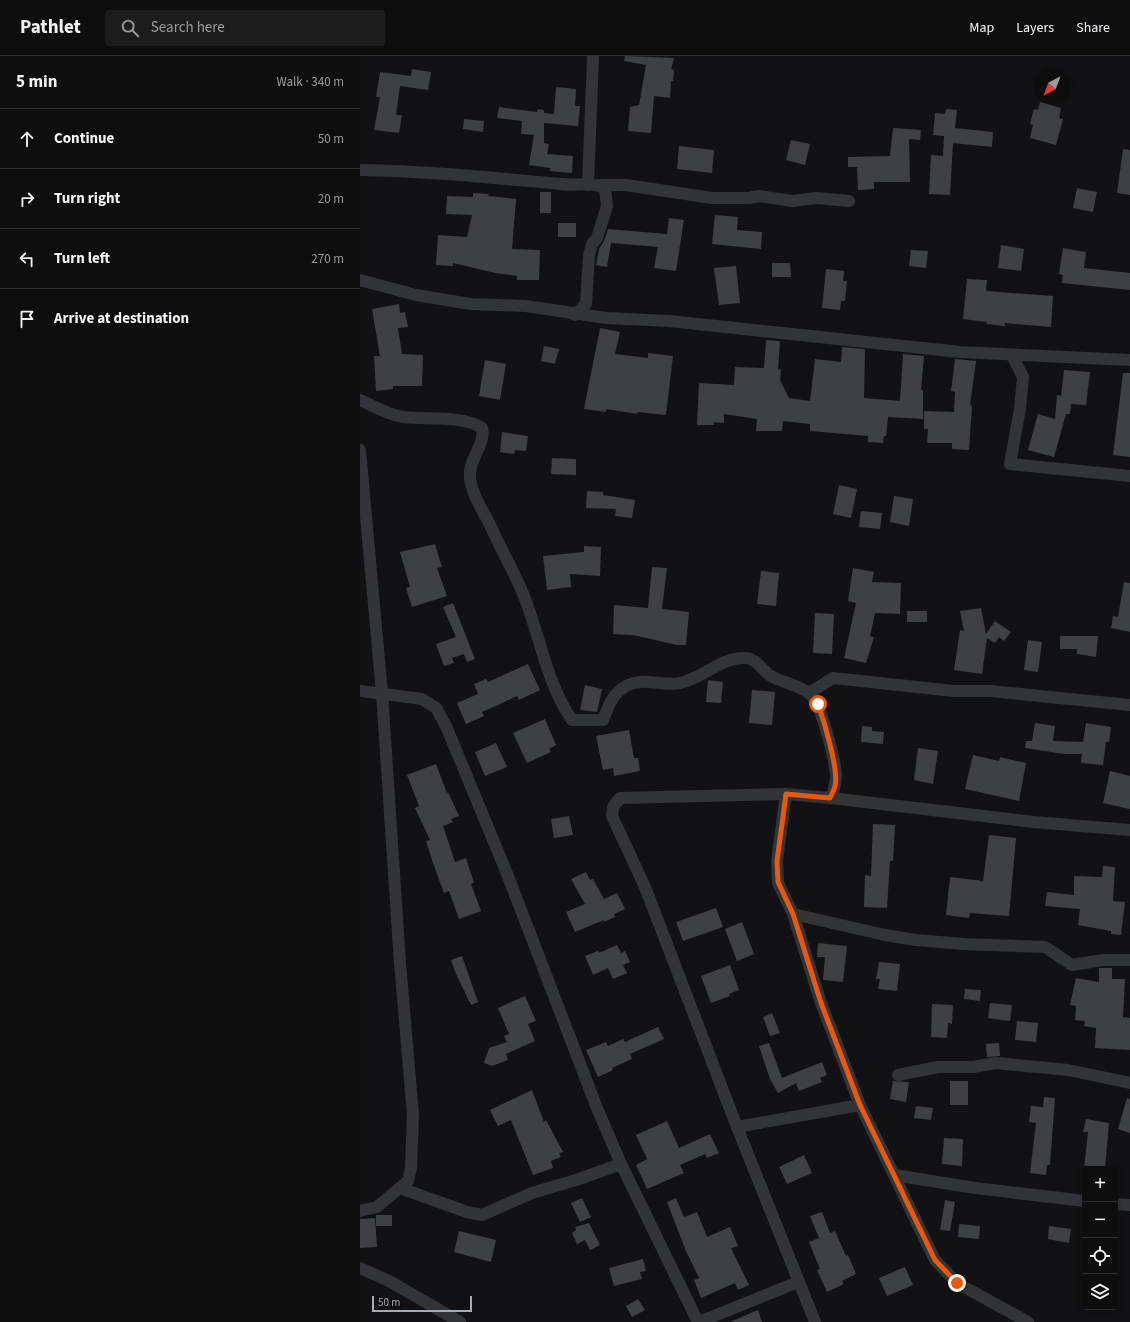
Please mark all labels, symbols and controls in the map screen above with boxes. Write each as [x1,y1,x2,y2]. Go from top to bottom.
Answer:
search box [105,10,385,46]
text: Pathlet [20,14,81,41]
icon: search [119,17,141,39]
text: Search here [151,17,225,38]
text: Map [969,18,994,38]
text: Layers [1016,18,1054,38]
text: Share [1076,18,1110,38]
north arrow [1034,68,1070,104]
text: 5 min [16,70,57,94]
text: Walk · 340 m [276,73,344,91]
icon: ahead [16,128,38,150]
text: Continue [54,128,114,149]
text: 50 m [318,130,344,148]
icon: right [16,188,38,210]
text: Turn right [54,188,120,209]
text: 20 m [318,190,344,208]
icon: left [16,248,38,270]
text: Turn left [54,248,110,269]
text: 270 m [311,250,344,268]
icon: arrive [16,308,38,330]
text: Arrive at destination [54,308,189,329]
route start [809,695,827,713]
map controls [1082,1166,1118,1310]
button: + [1082,1166,1118,1202]
button: − [1082,1202,1118,1238]
button: locate [1082,1238,1118,1274]
route end [948,1274,966,1292]
button: layers [1082,1274,1118,1310]
scale bar [372,1294,472,1313]
text: 50 m [378,1295,400,1310]

